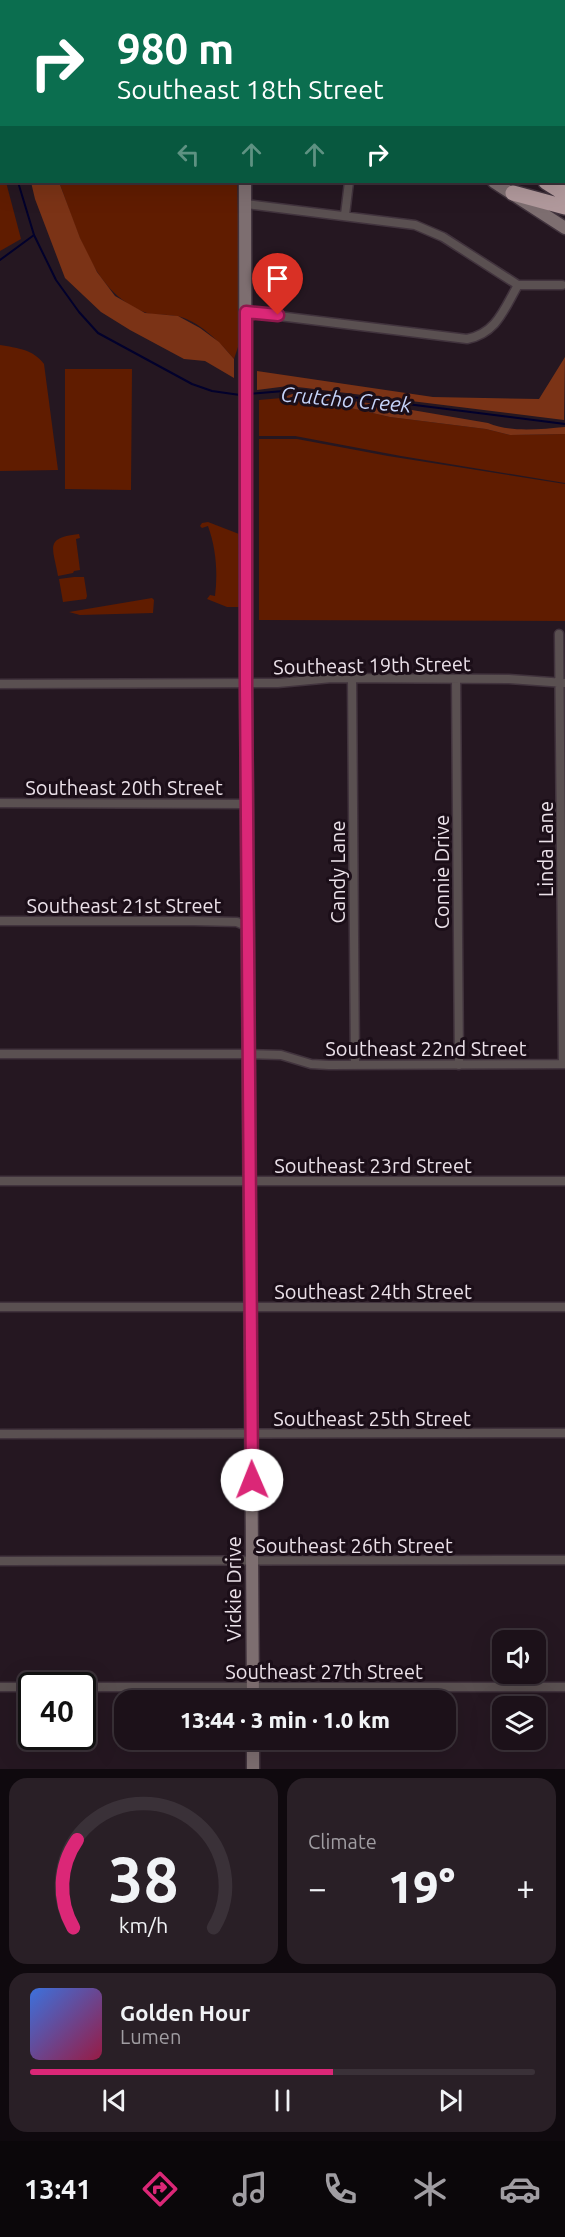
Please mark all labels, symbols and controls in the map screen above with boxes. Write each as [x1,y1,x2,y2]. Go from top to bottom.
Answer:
icon: right [18,24,96,102]
text: 980 m [117,25,234,72]
text: Southeast 18th Street [117,74,384,104]
icon: left [172,138,205,171]
icon: ahead [235,138,268,171]
icon: ahead [298,138,331,171]
icon: right [361,138,394,171]
pin [252,253,303,315]
icon: arrive [261,262,294,295]
water label: Crutcho Creek [280,381,413,417]
street label: Southeast 19th Street [273,652,471,678]
street label: Southeast 20th Street [25,776,223,799]
street label: Linda Lane [534,801,557,897]
street label: Connie Drive [430,815,453,929]
street label: Candy Lane [326,821,349,923]
street label: Southeast 21st Street [27,894,222,917]
street label: Southeast 22nd Street [325,1037,527,1060]
street label: Southeast 23rd Street [274,1154,472,1177]
street label: Southeast 24th Street [274,1280,472,1303]
street label: Southeast 25th Street [273,1407,471,1430]
position arrow [220,1448,284,1512]
street label: Southeast 26th Street [255,1534,453,1557]
street label: Vickie Drive [222,1536,245,1642]
map controls [492,1630,546,1750]
button: sound [492,1630,546,1684]
street label: Southeast 27th Street [225,1660,423,1683]
speed limit sign: 40 [18,1672,96,1750]
button: layers [492,1696,546,1750]
text: 13:44 · 3 min · 1.0 km [180,1707,390,1732]
text: Climate [308,1830,377,1853]
text: 38 [108,1844,179,1914]
text: 19° [388,1861,455,1912]
text: − [308,1869,327,1906]
text: + [516,1869,535,1906]
text: km/h [119,1913,168,1937]
text: Golden Hour [120,2000,250,2025]
text: Lumen [120,2025,181,2048]
icon: previous [98,2084,131,2117]
icon: pause [266,2084,299,2117]
icon: next [434,2084,467,2117]
icon: directions [139,2168,181,2210]
icon: music [229,2168,271,2210]
icon: phone [319,2168,361,2210]
icon: climate [409,2168,451,2210]
icon: car [499,2168,541,2210]
text: 13:41 [24,2174,92,2204]

